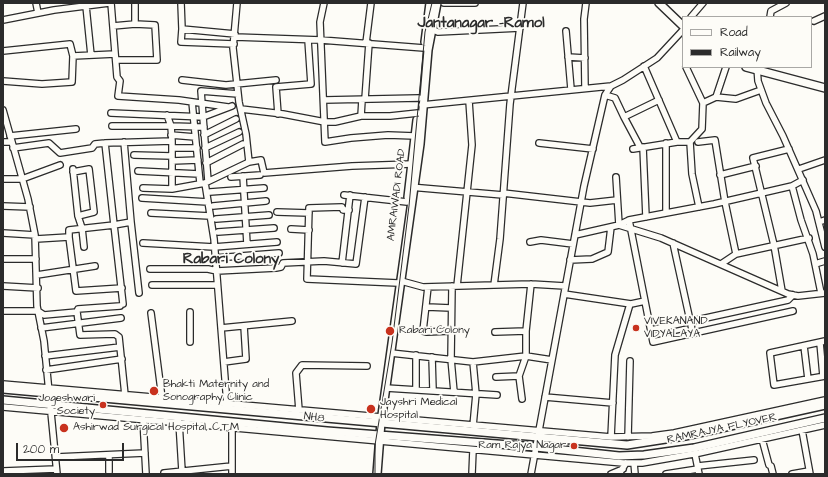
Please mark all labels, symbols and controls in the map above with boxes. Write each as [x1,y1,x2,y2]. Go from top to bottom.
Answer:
district label: Jantanagar -Ramol [417,15,545,33]
legend [682,16,812,68]
text: Road [720,24,748,41]
text: Railway [720,44,761,61]
street label: AMRAIWADI ROAD [385,148,409,242]
district label: Rabari Colony [183,251,279,269]
place label: VIVEKANAND VIDYALAYA [644,315,708,341]
marker: VIVEKANAND VIDYALAYA [631,323,641,333]
place label: Rabari Colony [399,324,470,338]
marker: Rabari Colony [384,325,396,337]
place label: Bhakti Maternity and Sonography Clinic [163,378,269,404]
marker: Bhakti Maternity and Sonography Clinic [148,385,160,397]
place label: Jogeshwari Society [38,392,95,418]
place label: Jayshri Medical Hospital [380,396,457,422]
marker: Jogeshwari Society [98,400,108,410]
marker: Jayshri Medical Hospital [365,403,377,415]
street label: NH8 [303,410,325,426]
street label: RAMRAJYA FLYOVER [666,411,778,447]
place label: Ashirwad Surgical Hospital, C.T.M [73,421,239,435]
marker: Ashirwad Surgical Hospital, C.T.M [58,422,70,434]
scale bar [18,435,126,461]
place label: Ram Rajya Nagar [478,439,566,453]
text: 200 m [23,441,59,458]
marker: Ram Rajya Nagar [569,441,579,451]

